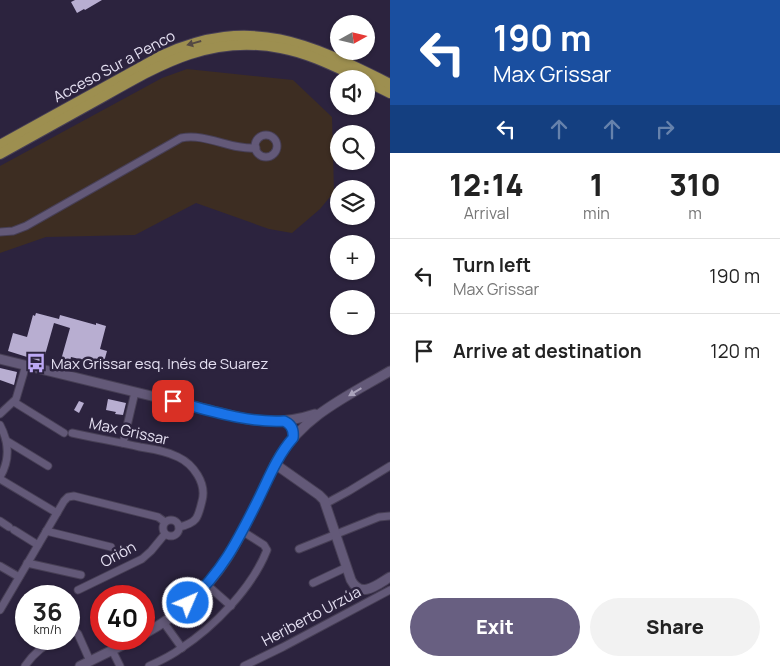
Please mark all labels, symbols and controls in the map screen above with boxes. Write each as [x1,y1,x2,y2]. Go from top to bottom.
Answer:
text: 190 m [493,14,592,62]
north arrow [330,15,375,60]
map controls [330,15,375,335]
icon: left [410,20,475,85]
street label: Acceso Sur a Penco [49,25,179,107]
one-way arrow [186,40,201,48]
text: Max Grissar [493,59,612,89]
button: sound [330,70,375,115]
icon: left [492,115,520,143]
icon: ahead [545,115,573,143]
icon: ahead [598,115,626,143]
icon: right [651,115,679,143]
button: search [330,125,375,170]
text: 12:14 [449,164,524,205]
text: 1 [590,164,603,205]
text: 310 [669,164,721,205]
button: layers [330,180,375,225]
text: Arrival [464,202,509,224]
text: min [583,202,610,224]
text: m [688,202,702,224]
button: + [330,235,375,280]
text: Turn left [453,252,531,278]
icon: left [410,262,438,290]
text: 190 m [709,263,760,289]
text: Max Grissar [453,278,539,300]
button: − [330,290,375,335]
icon: arrive [410,337,438,365]
text: Arrive at destination [453,338,642,364]
text: 120 m [710,338,760,364]
bus stop icon: Max Grissar esq. Inés de Suarez [25,352,47,374]
place label: Max Grissar esq. Inés de Suarez [51,353,268,374]
pin [152,380,194,422]
icon: arrive [159,387,187,415]
one-way arrow [348,387,361,396]
street label: Max Grissar [87,412,171,450]
street label: Orión [96,536,140,572]
position arrow [161,576,213,628]
street label: Heriberto Urzúa [258,581,364,651]
speed limit sign: 40 [90,585,155,650]
text: 36 [32,594,63,629]
button: Exit [410,598,580,656]
button: Share [590,598,760,656]
text: km/h [34,621,61,638]

